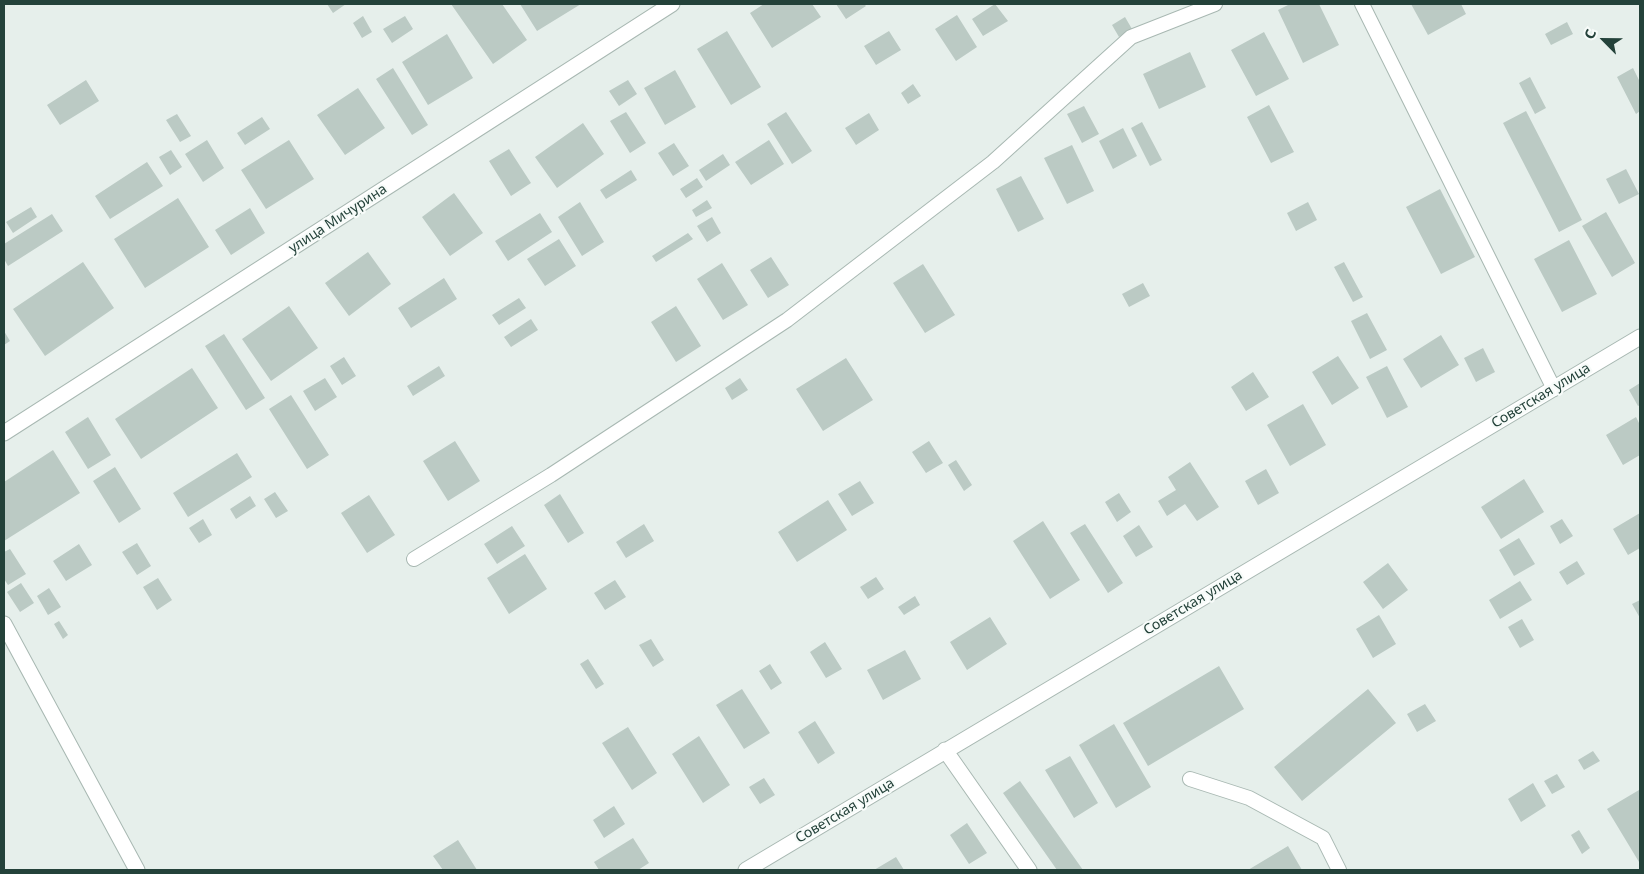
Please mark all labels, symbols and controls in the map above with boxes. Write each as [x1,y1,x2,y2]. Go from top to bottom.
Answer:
north arrow [1579,15,1629,65]
text: С [1579,26,1600,42]
street label: улица Мичурина [286,181,390,257]
street label: Советская улица [1489,360,1593,432]
street label: Советская улица [1141,567,1245,639]
street label: Советская улица [793,775,897,847]

